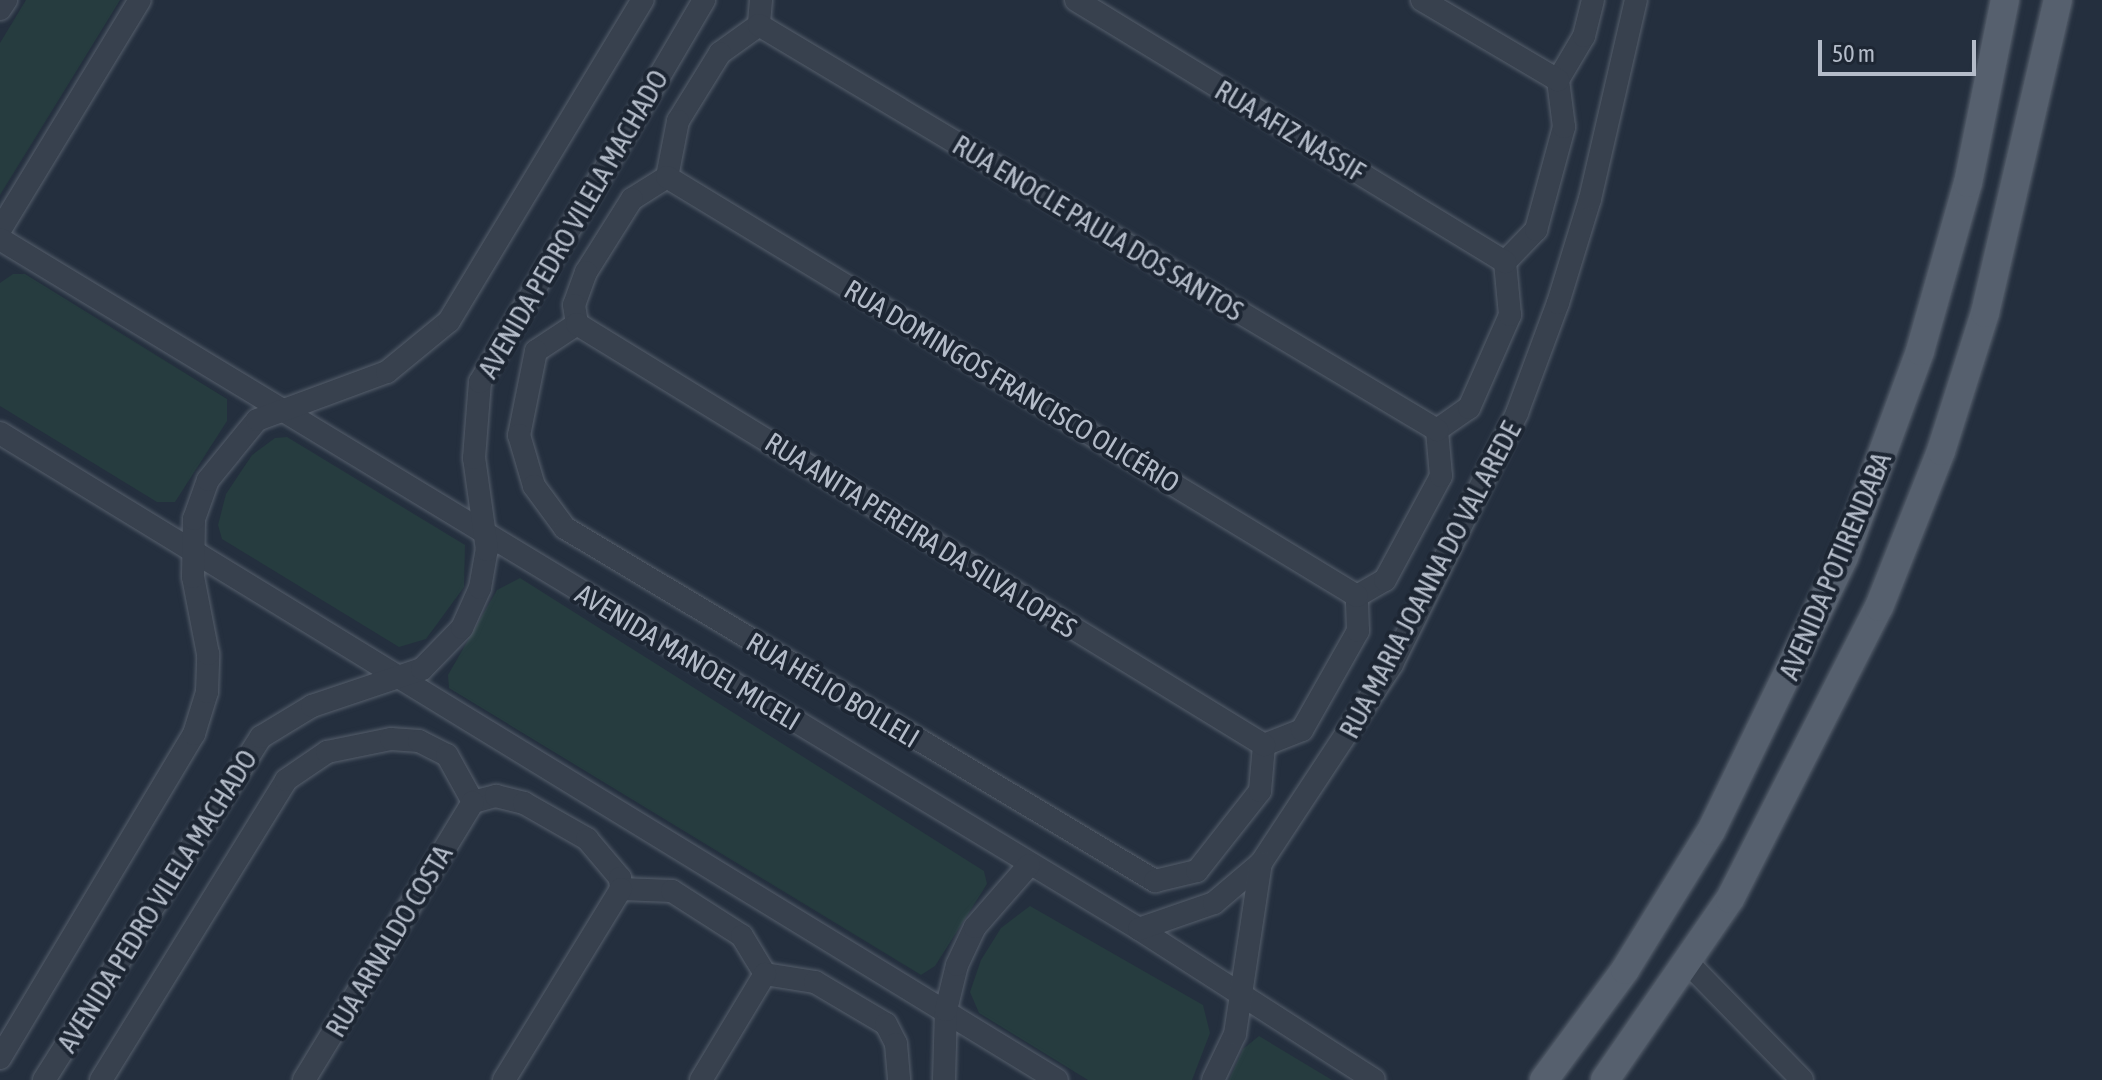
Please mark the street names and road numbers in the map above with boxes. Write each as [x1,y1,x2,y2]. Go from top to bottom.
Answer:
street label: AVENIDA PEDRO VILELA MACHADO [471,64,675,384]
street label: RUA AFIZ NASSIF [1209,73,1371,189]
street label: RUA ENOCLE PAULA DOS SANTOS [947,128,1249,328]
street label: RUA DOMINGOS FRANCISCO OLICÉRIO [838,272,1186,500]
street label: RUA MARIA JOANNA DO VAL AREDE [1332,416,1528,744]
street label: RUA ANITA PEREIRA DA SILVA LOPES [759,425,1083,645]
street label: AVENIDA POTIRENDABA [1772,447,1898,685]
street label: AVENIDA MANOEL MICELI [570,577,806,737]
street label: RUA HÉLIO BOLLELI [741,625,925,755]
street label: AVENIDA PEDRO VILELA MACHADO [50,744,264,1058]
street label: RUA ARNALDO COSTA [319,839,459,1043]

